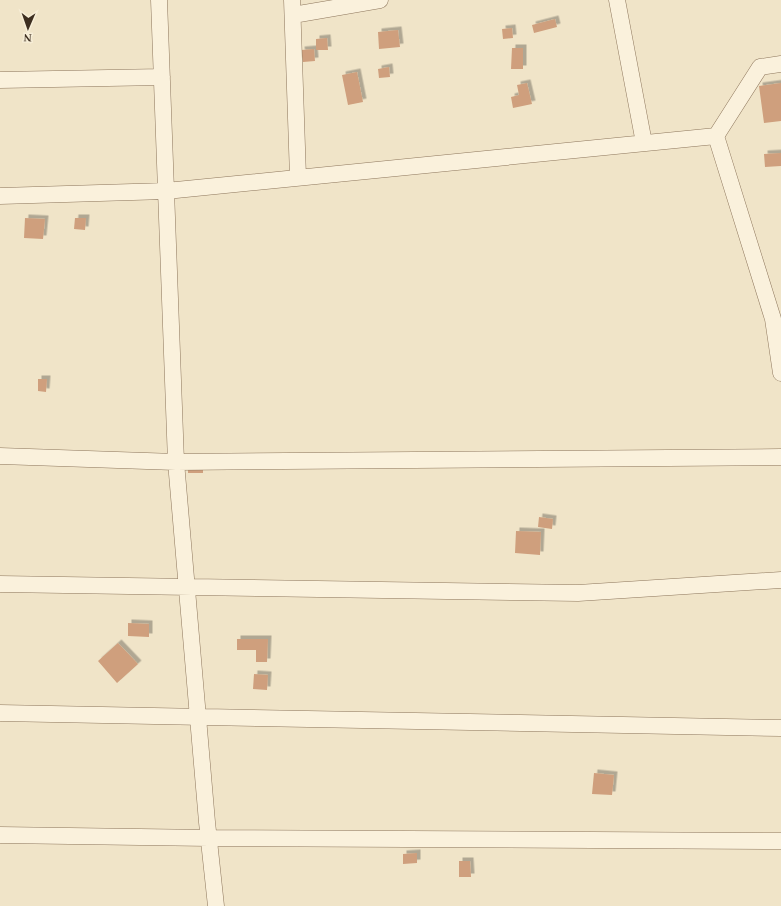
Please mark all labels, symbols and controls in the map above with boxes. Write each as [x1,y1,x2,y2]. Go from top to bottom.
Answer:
north arrow [8,8,48,48]
text: N [23,32,32,44]

